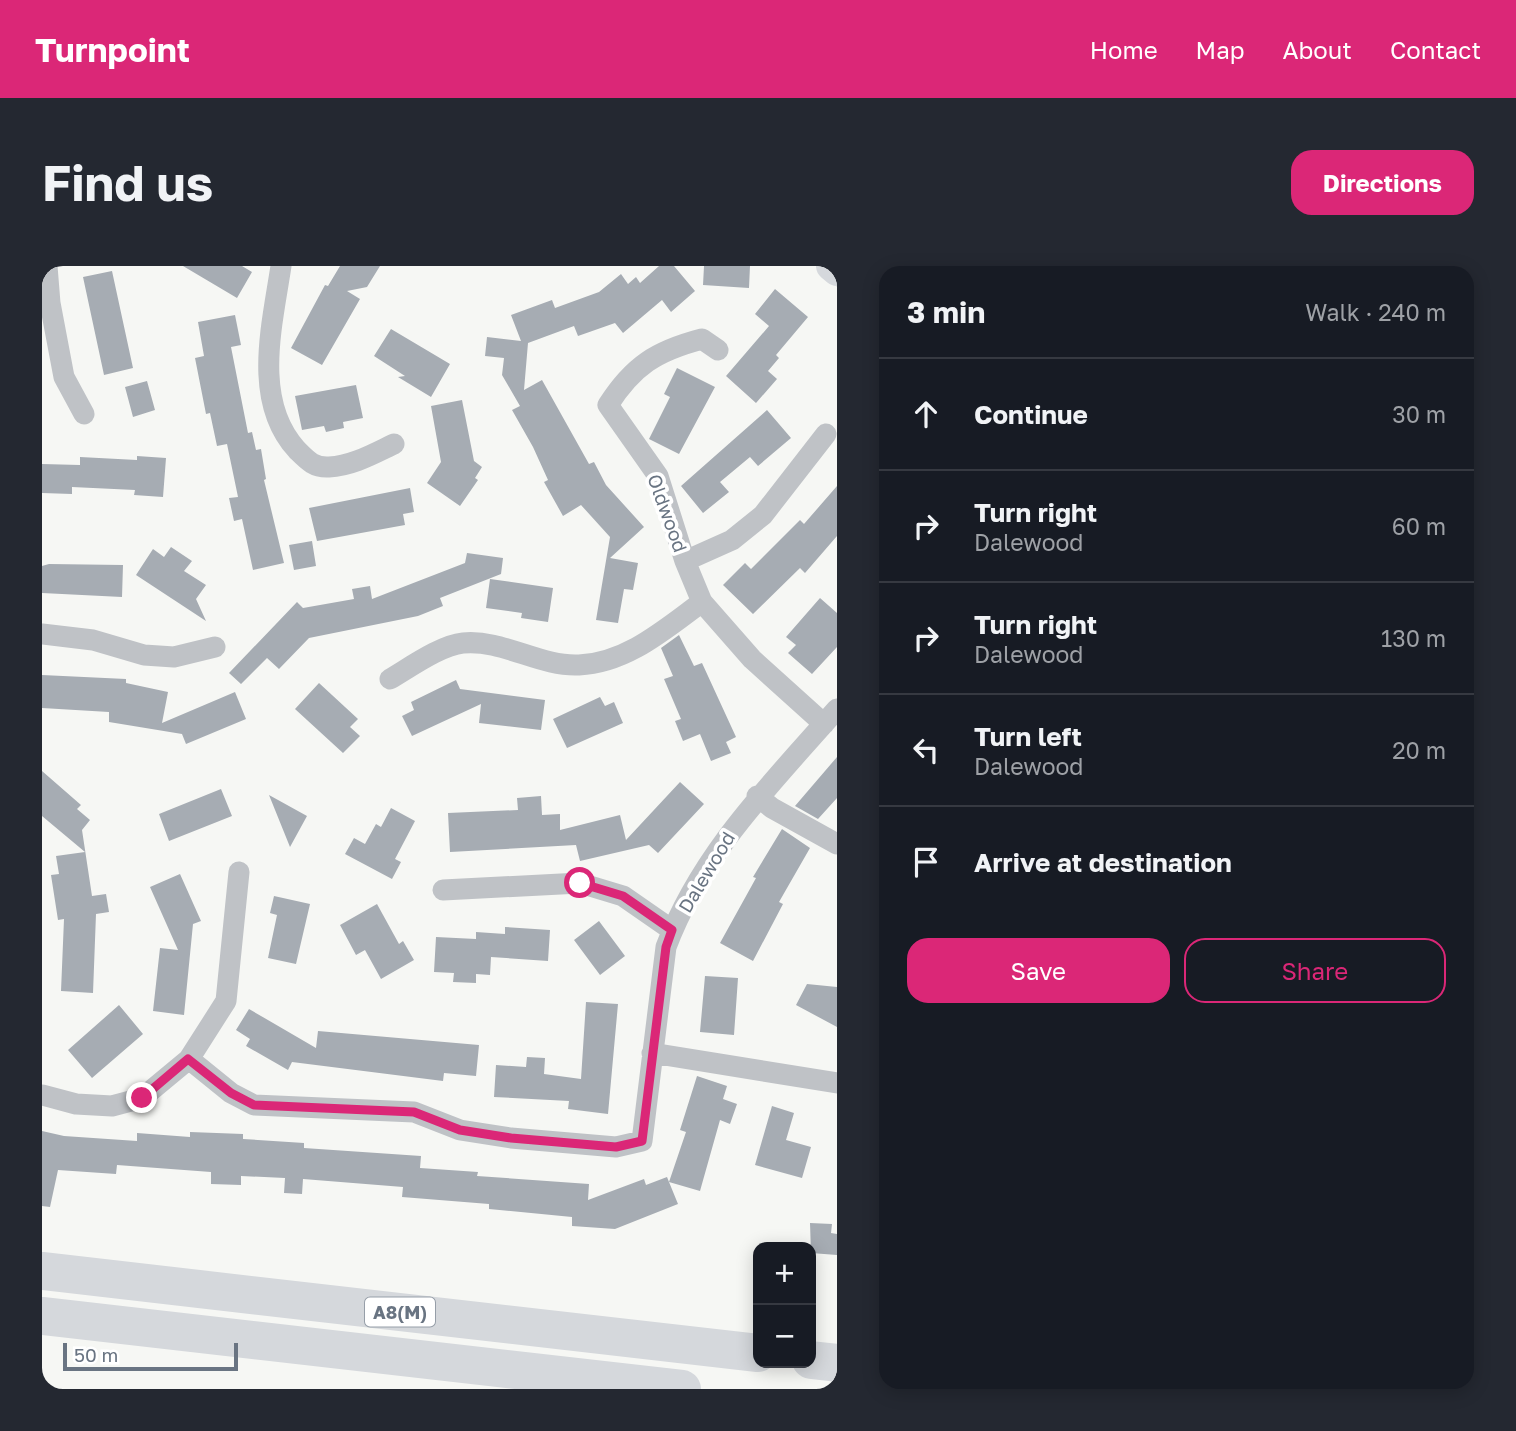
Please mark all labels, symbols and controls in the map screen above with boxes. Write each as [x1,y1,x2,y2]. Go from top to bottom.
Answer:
text: Turnpoint [35,30,190,69]
text: Home [1090,35,1158,64]
text: Map [1196,35,1245,64]
text: About [1283,35,1352,64]
text: Contact [1390,35,1481,64]
button: Directions [1291,150,1474,215]
text: Find us [42,153,213,212]
text: 3 min [907,294,985,330]
text: Walk · 240 m [1305,298,1446,326]
icon: ahead [907,395,945,433]
text: Continue [974,399,1088,430]
text: 30 m [1392,400,1446,428]
street label: Oldwood [643,471,693,555]
text: Turn right [974,497,1097,528]
icon: right [907,507,945,545]
text: 60 m [1392,512,1446,540]
text: Dalewood [974,528,1083,556]
text: Turn right [974,609,1097,640]
icon: right [907,619,945,657]
text: 130 m [1381,624,1446,652]
text: Dalewood [974,640,1083,668]
text: Turn left [974,721,1082,752]
icon: left [907,731,945,769]
text: 20 m [1392,736,1446,764]
text: Dalewood [974,752,1083,780]
street label: Dalewood [673,827,739,917]
icon: arrive [907,843,945,881]
text: Arrive at destination [974,847,1232,878]
route start [564,867,595,898]
button: Save [907,938,1170,1003]
button: Share [1184,938,1446,1003]
route end [126,1082,157,1113]
map controls [753,1242,816,1368]
button: + [753,1242,816,1305]
road number: A8(M) [365,1297,435,1326]
button: − [753,1305,816,1368]
scale bar [63,1340,238,1372]
text: 50 m [74,1343,118,1366]

